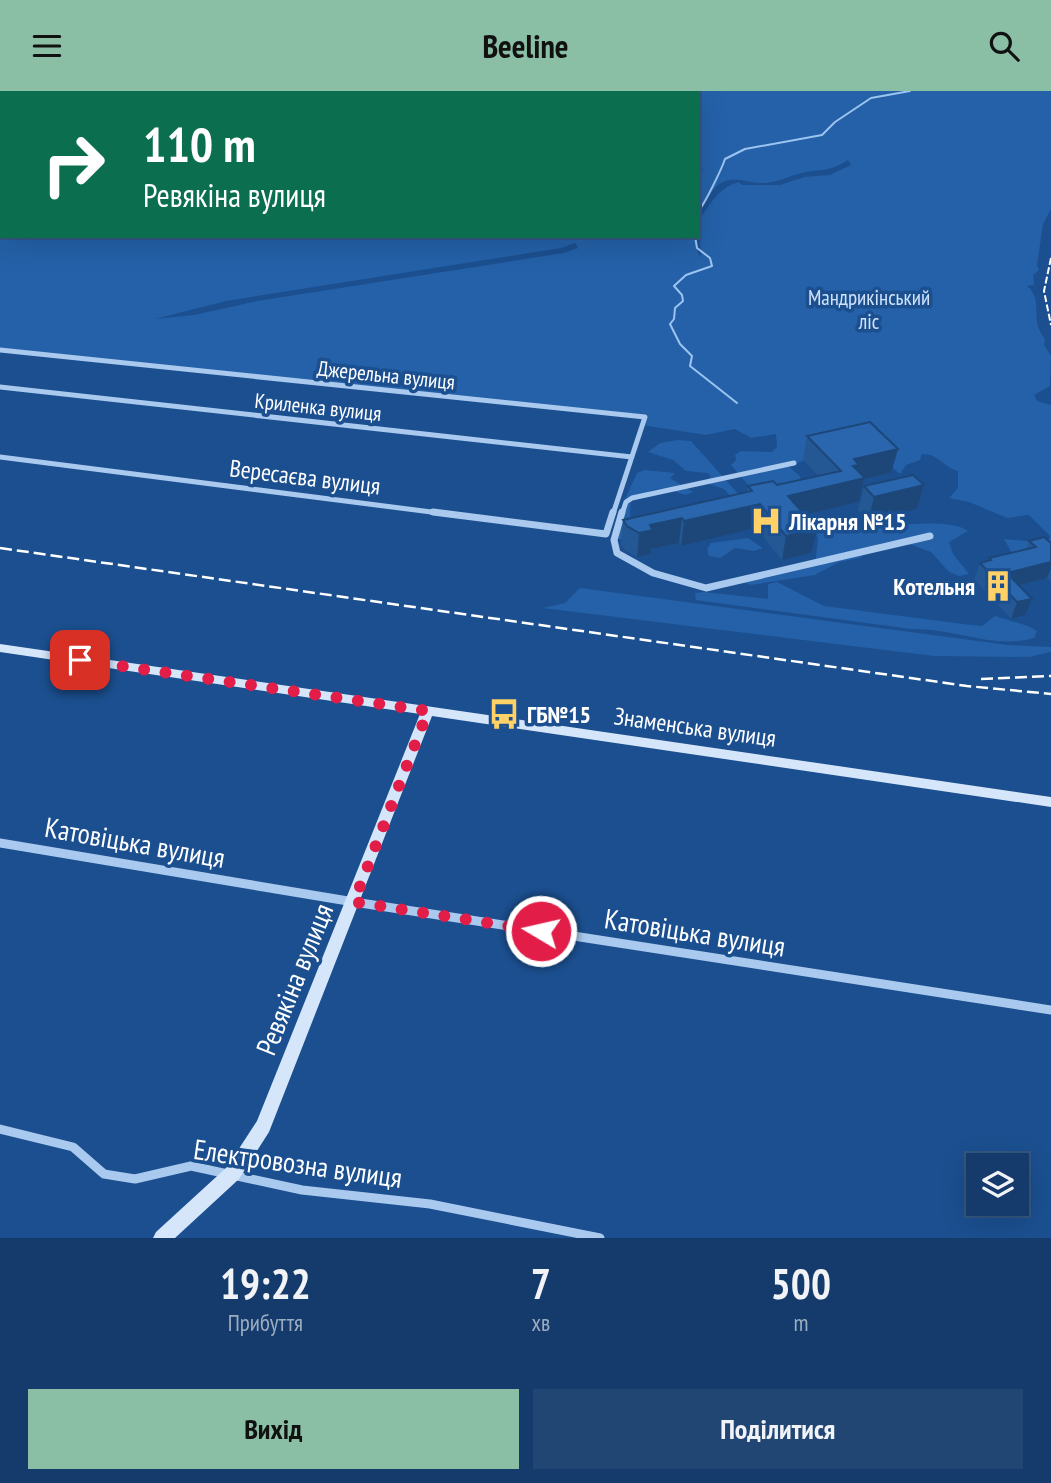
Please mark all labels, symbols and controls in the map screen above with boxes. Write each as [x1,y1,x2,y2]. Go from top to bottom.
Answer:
text: Beeline [482,25,569,67]
icon: menu [28,27,66,65]
icon: search [985,27,1023,65]
text: 110 m [143,112,256,176]
icon: right [28,119,119,210]
text: Ревякіна вулиця [143,174,326,216]
park label: Мандрикінський ліс [808,284,930,335]
street label: Джерельна вулиця [316,354,456,396]
street label: Криленка вулиця [253,387,383,427]
street label: Вересаєва вулиця [228,452,382,502]
hospital icon: Лікарня №15 [749,504,783,538]
place label: Лікарня №15 [788,506,906,537]
building icon: Котельня [981,569,1015,603]
place label: Котельня [893,571,975,602]
pin [50,630,110,690]
icon: arrive [61,641,99,679]
bus stop icon: ГБ№15 [487,697,521,731]
place label: ГБ№15 [527,699,591,730]
street label: Знаменська вулиця [612,700,778,754]
street label: Катовіцька вулиця [42,808,228,876]
position arrow [504,894,578,968]
street label: Ревякіна вулиця [247,898,341,1060]
street label: Катовіцька вулиця [602,899,788,965]
street label: Електровозна вулиця [192,1130,404,1196]
map controls [966,1153,1029,1216]
button: layers [966,1153,1029,1216]
text: 19:22 [220,1256,311,1311]
text: 7 [531,1256,551,1311]
text: 500 [771,1256,831,1311]
text: Прибуття [228,1308,303,1337]
text: хв [531,1308,550,1337]
text: m [793,1308,808,1337]
button: Вихід [28,1389,519,1469]
button: Поділитися [533,1389,1023,1469]

